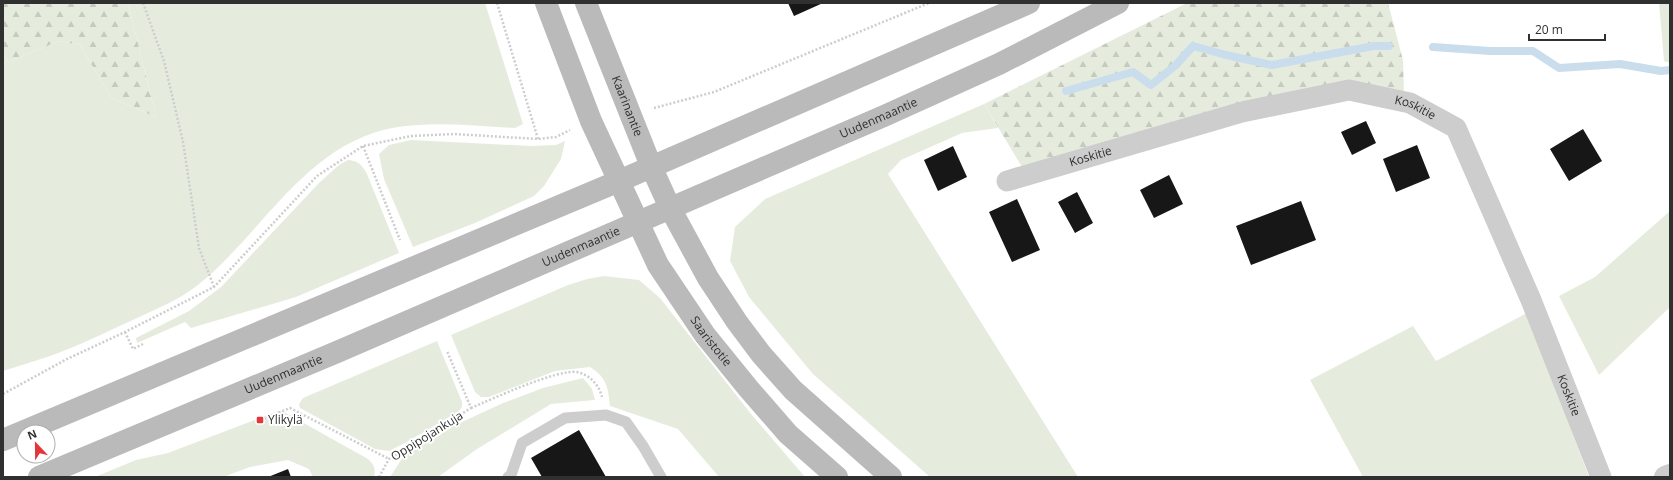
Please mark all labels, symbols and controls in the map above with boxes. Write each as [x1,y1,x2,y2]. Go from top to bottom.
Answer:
scale bar [1529,16,1605,42]
text: 20 m [1535,21,1563,38]
street label: Kaarinantie [608,73,647,139]
street label: Koskitie [1393,91,1439,124]
street label: Uudenmaantie [837,93,920,142]
street label: Koskitie [1067,142,1114,170]
street label: Uudenmaantie [539,222,623,271]
street label: Saaristotie [687,313,736,370]
street label: Uudenmaantie [241,350,325,398]
street label: Koskitie [1553,372,1585,419]
street label: Oppipojankuja [387,407,466,465]
place label: Ylikylä [268,411,303,428]
marker: Ylikylä [255,415,265,425]
north arrow [16,424,56,464]
text: N [25,426,39,443]

